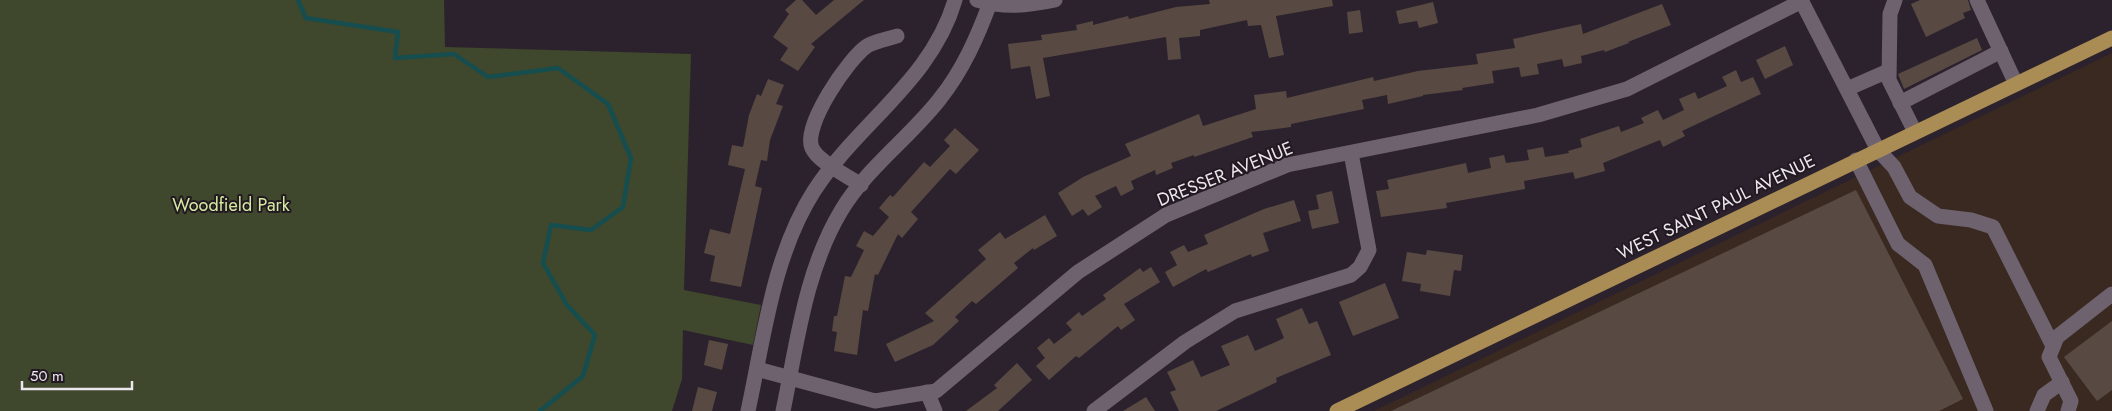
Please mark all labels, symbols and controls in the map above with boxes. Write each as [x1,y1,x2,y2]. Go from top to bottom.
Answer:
street label: DRESSER AVENUE [1153,135,1297,213]
street label: WEST SAINT PAUL AVENUE [1613,148,1819,266]
park label: Woodfield Park [172,192,290,218]
scale bar [22,358,132,390]
text: 50 m [30,365,64,387]

